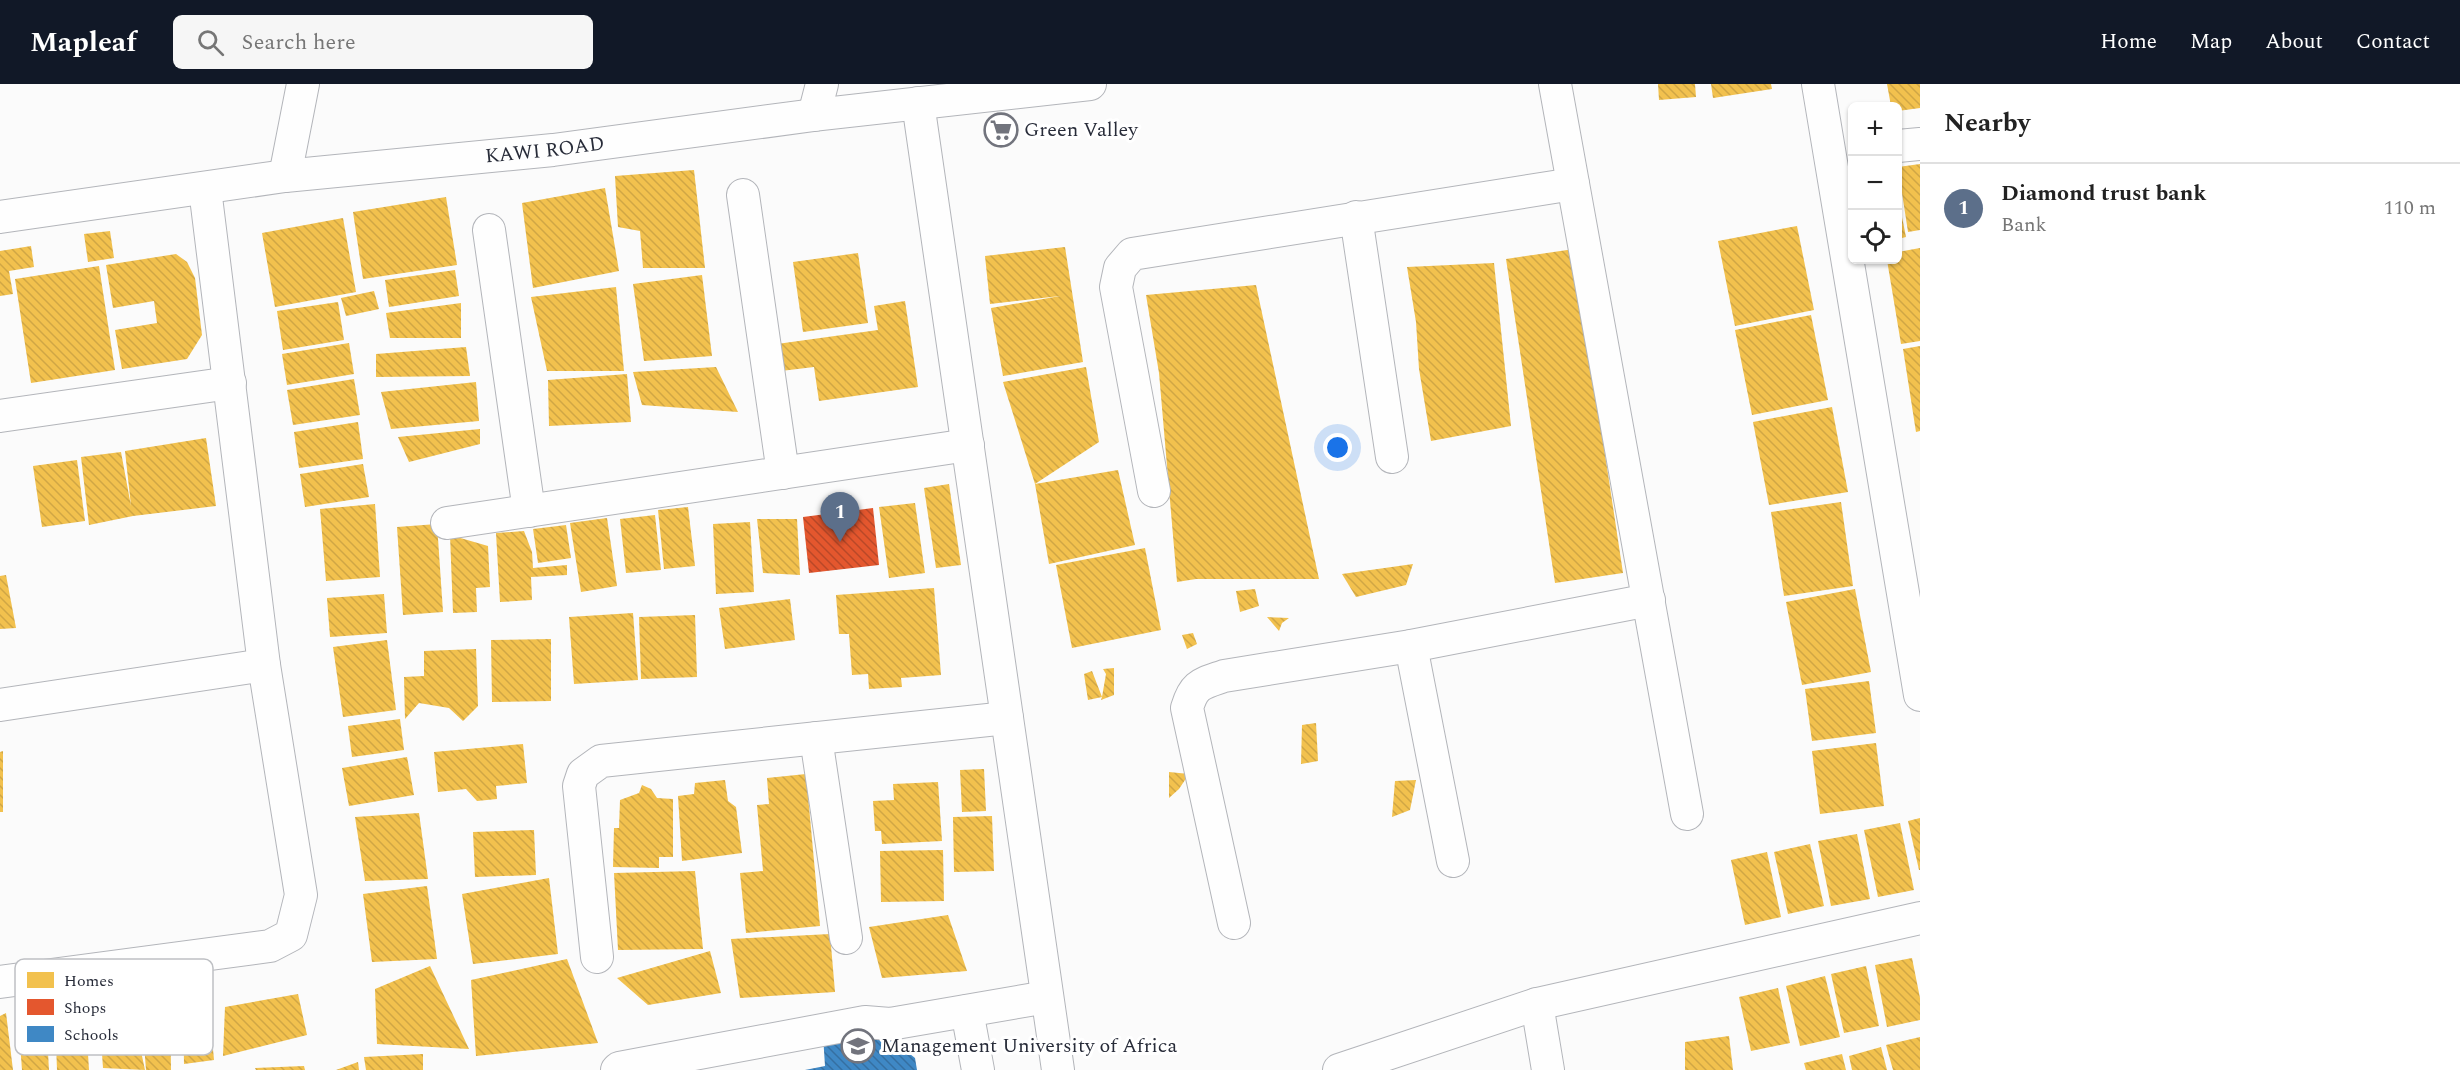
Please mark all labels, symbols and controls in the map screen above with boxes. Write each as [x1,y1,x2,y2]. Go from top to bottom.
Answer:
search box [173,15,593,69]
text: Mapleaf [30,21,137,64]
icon: search [194,26,227,59]
text: Search here [242,26,356,59]
text: Home [2100,26,2157,58]
text: Map [2190,26,2232,58]
text: About [2265,26,2323,58]
text: Contact [2356,26,2430,58]
map controls [1848,102,1902,264]
button: + [1848,102,1902,156]
text: Nearby [1944,103,2030,143]
supermarket icon: Green Valley [983,112,1019,148]
place label: Green Valley [1024,115,1139,145]
street label: KAWI ROAD [484,128,606,172]
button: − [1848,156,1902,210]
text: Diamond trust bank [2001,177,2207,210]
text: 1 [1958,193,1969,223]
text: 110 m [2384,193,2436,223]
button: locate [1848,210,1902,264]
text: Bank [2001,210,2047,240]
your location [1323,433,1352,462]
pin: 1 [820,492,860,542]
legend [15,959,213,1055]
text: Homes [64,969,114,993]
text: Shops [64,996,106,1020]
text: Schools [64,1023,119,1047]
school or university icon: Management University of Africa [840,1028,876,1064]
place label: Management University of Africa [881,1031,1177,1061]

